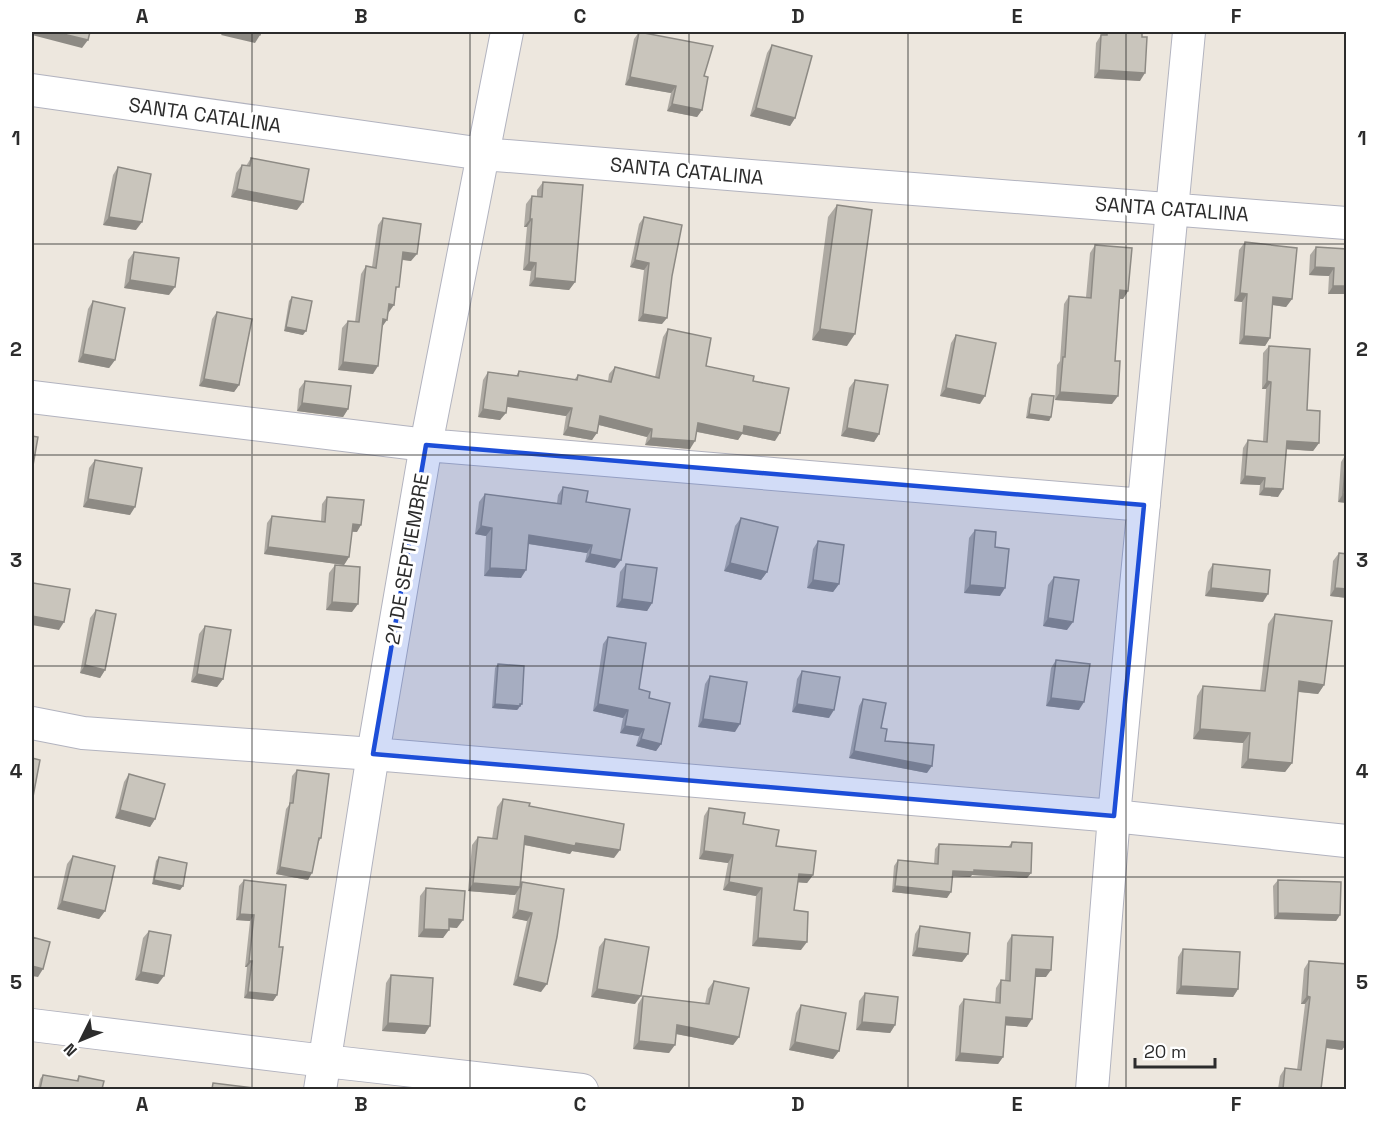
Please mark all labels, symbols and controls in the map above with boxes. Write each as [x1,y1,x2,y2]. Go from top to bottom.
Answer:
text: A [136,3,149,29]
text: B [354,3,368,29]
text: C [574,3,587,29]
text: D [791,3,805,29]
text: E [1011,3,1023,29]
text: F [1231,3,1242,29]
street label: SANTA CATALINA [127,91,284,139]
text: 1 [11,125,21,151]
text: 1 [1357,125,1367,151]
street label: SANTA CATALINA [609,151,765,191]
street label: SANTA CATALINA [1094,191,1250,227]
text: 2 [10,336,22,362]
text: 2 [1356,336,1368,362]
street label: 21 DE SEPTIEMBRE [379,472,435,646]
text: 3 [10,547,22,573]
text: 3 [1356,547,1368,573]
text: 4 [10,758,23,784]
text: 4 [1356,758,1369,784]
text: 5 [10,969,22,995]
text: 5 [1356,969,1368,995]
north arrow [51,1010,111,1070]
scale bar [1135,1031,1214,1069]
text: N [59,1039,82,1061]
text: 20 m [1144,1040,1187,1063]
text: A [136,1091,149,1117]
text: B [354,1091,368,1117]
text: C [574,1091,587,1117]
text: D [791,1091,805,1117]
text: E [1011,1091,1023,1117]
text: F [1231,1091,1242,1117]

